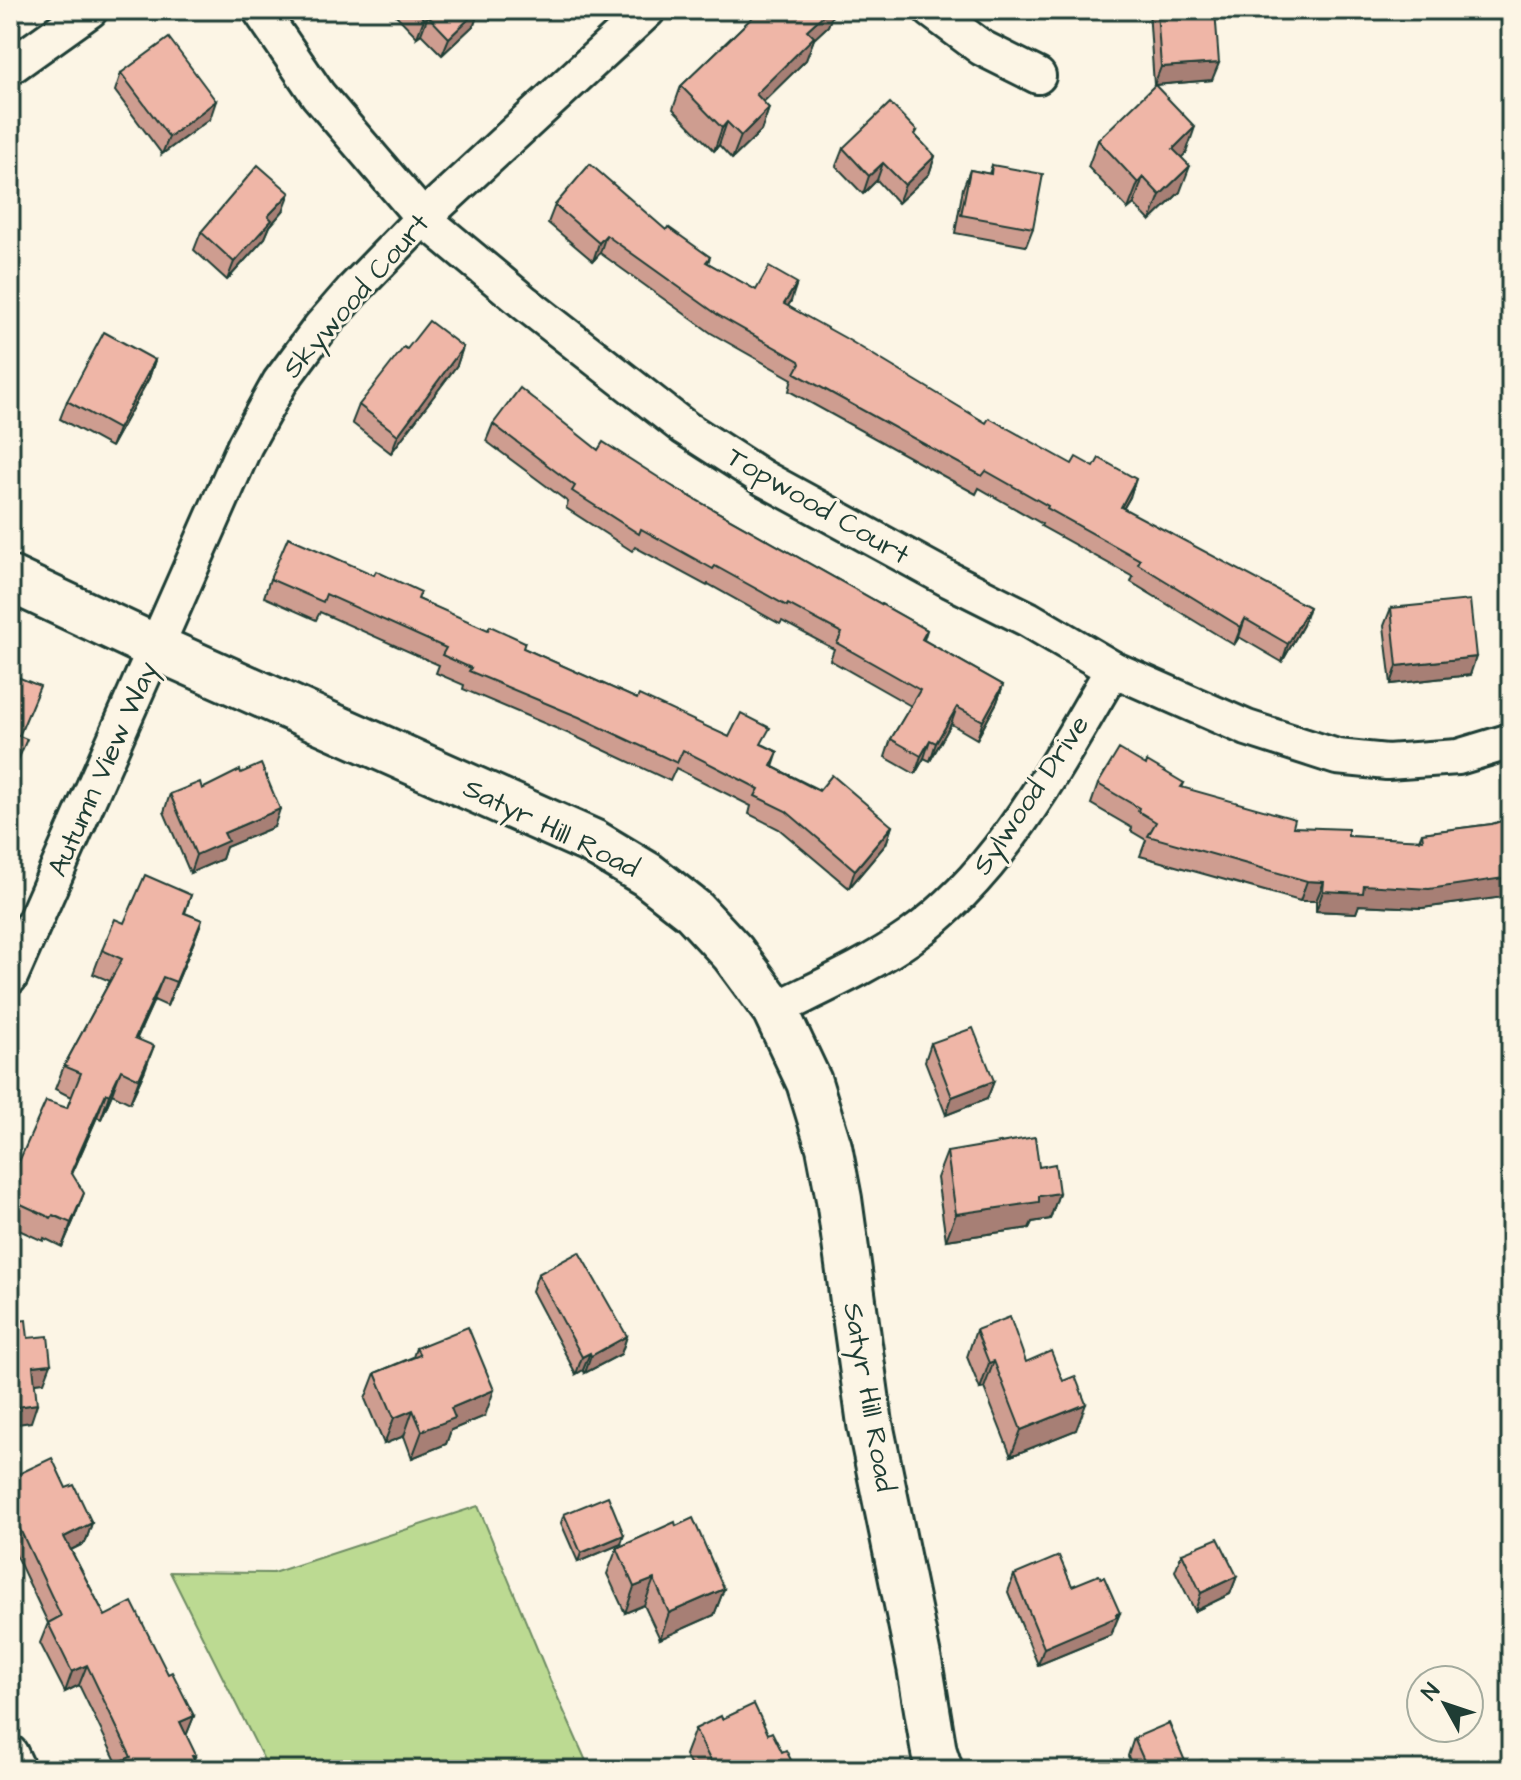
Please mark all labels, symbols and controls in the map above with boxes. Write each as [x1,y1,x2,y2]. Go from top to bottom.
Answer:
street label: Skywood Court [273,205,441,388]
street label: Topwood Court [719,438,917,574]
street label: Autumn View Way [38,655,170,883]
street label: Sylwood Drive [963,707,1101,884]
street label: Satyr Hill Road [456,769,645,889]
street label: Satyr Hill Road [831,1300,905,1495]
north arrow [1405,1664,1485,1744]
text: N [1415,1677,1447,1707]

